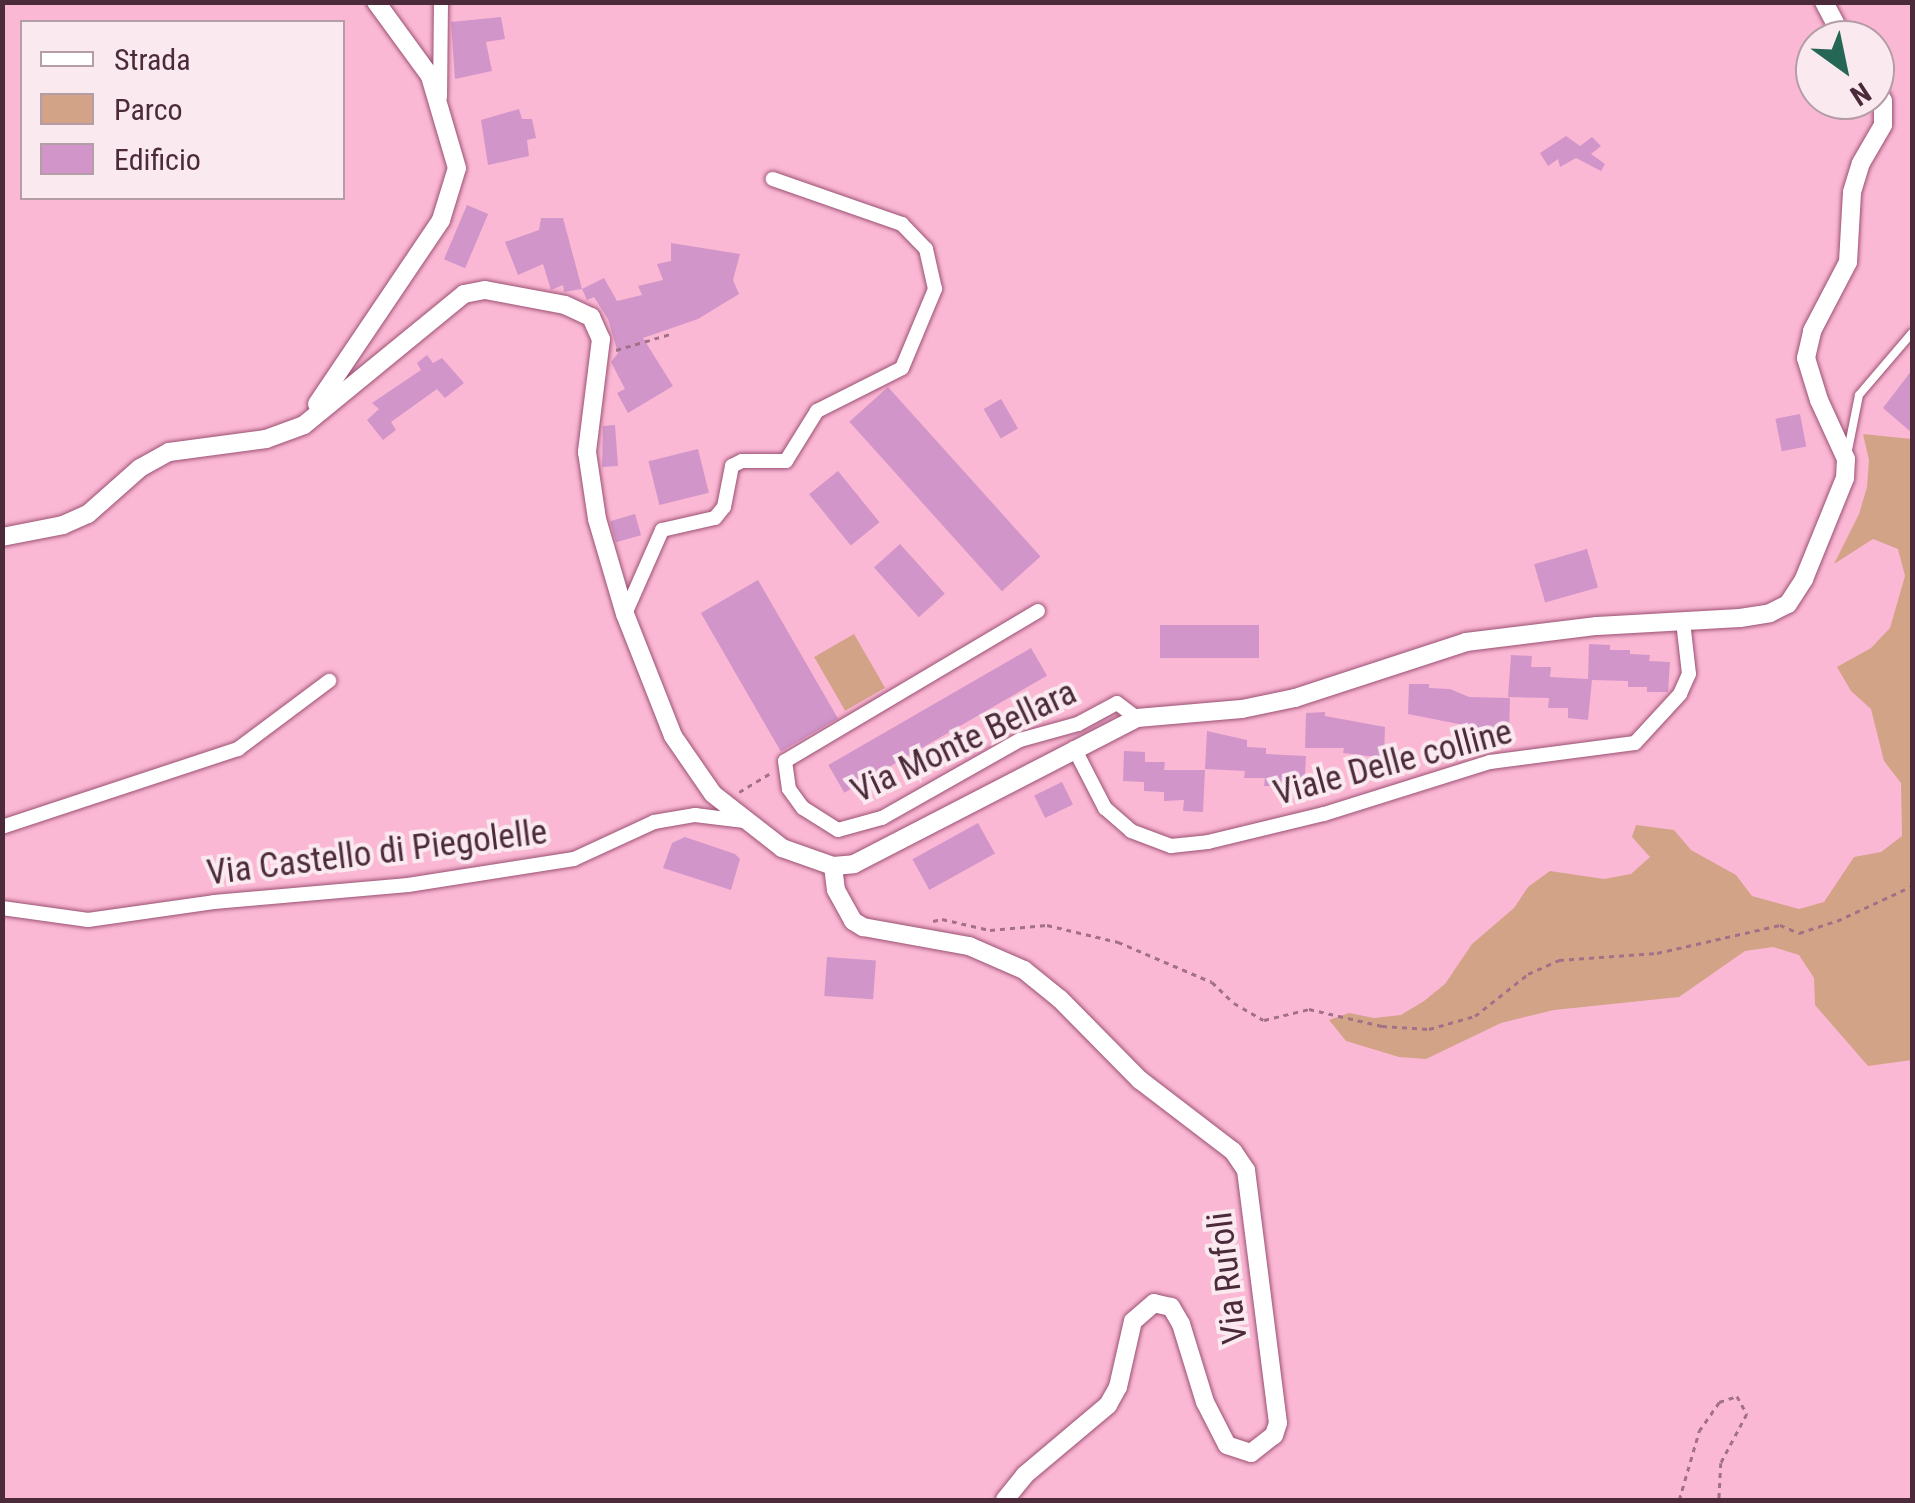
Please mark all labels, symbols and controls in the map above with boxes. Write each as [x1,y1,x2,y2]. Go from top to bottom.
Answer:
legend [20,20,345,200]
north arrow [1795,20,1895,120]
text: Strada [114,42,191,77]
text: N [1844,75,1877,112]
text: Parco [114,92,183,127]
text: Edificio [114,142,201,177]
street label: Via Monte Bellara [845,672,1083,812]
street label: Viale Delle colline [1269,711,1517,815]
street label: Via Castello di Piegolelle [204,811,550,895]
street label: Via Rufoli [1199,1210,1257,1346]

